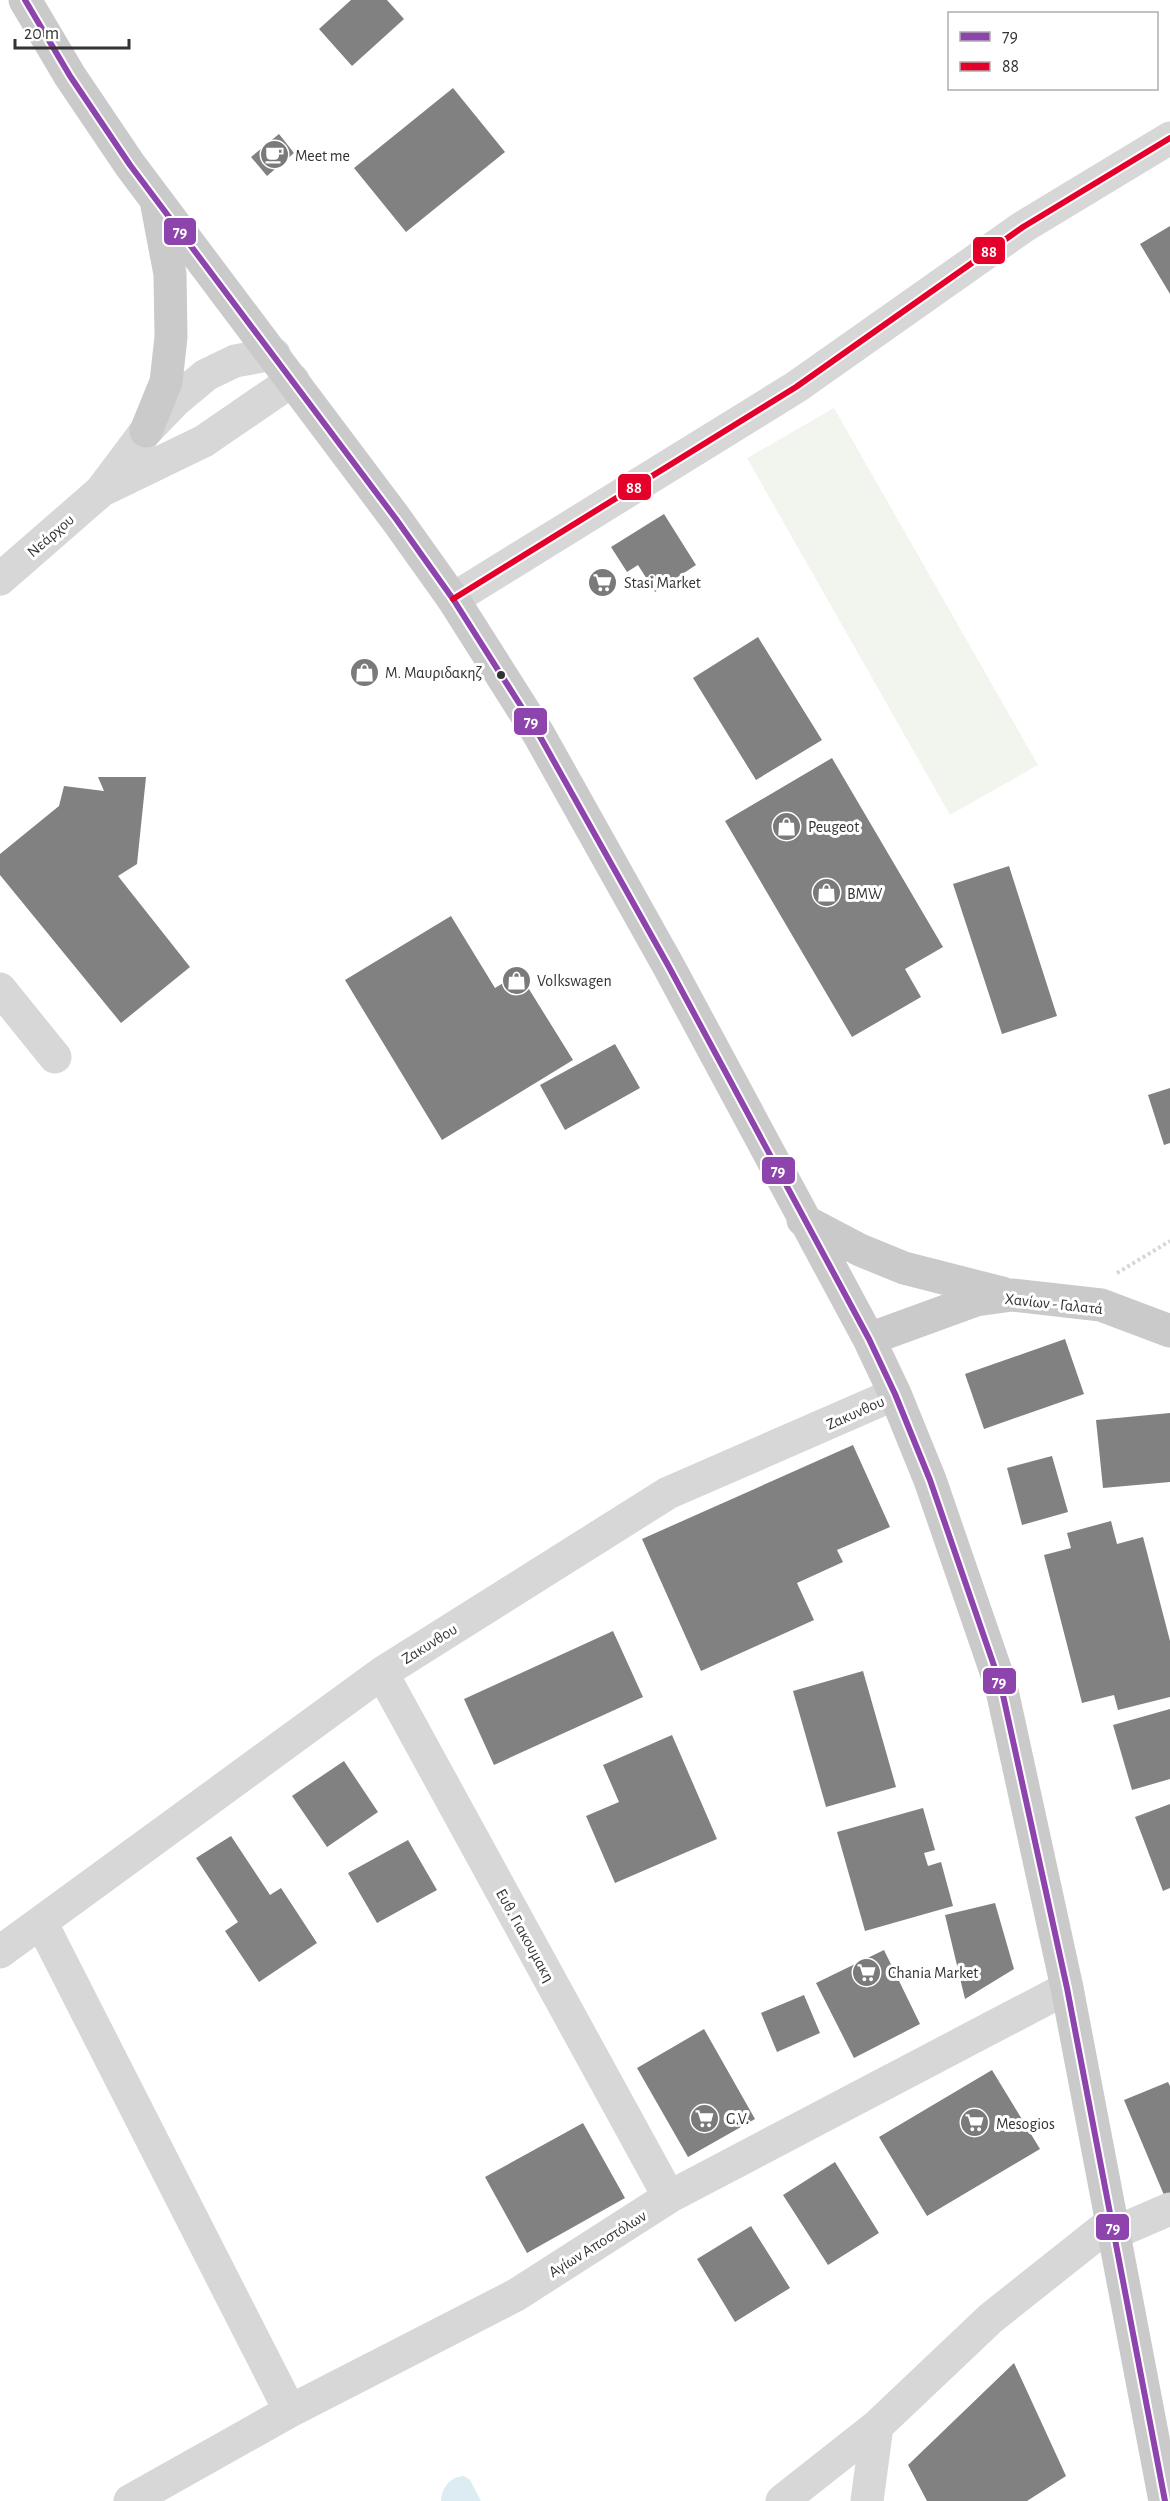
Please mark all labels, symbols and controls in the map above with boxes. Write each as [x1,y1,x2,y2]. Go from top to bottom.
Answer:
scale bar [15,12,129,50]
legend [948,12,1158,90]
text: 20 m [24,25,59,43]
text: 79 [1002,28,1018,46]
text: 88 [1002,58,1019,76]
cafe icon: Meet me [258,139,290,171]
place label: Meet me [295,148,350,164]
line badge: 79 [163,217,197,246]
text: 79 [173,224,188,240]
line badge: 88 [972,236,1006,265]
text: 88 [981,244,997,260]
line badge: 88 [617,473,652,501]
text: 88 [626,480,642,496]
street label: Νεάρχου [24,511,77,560]
supermarket icon: Stasi Market [587,566,619,598]
place label: Stasi Market [624,575,701,591]
shop icon: Μ. Μαυριδακηζ [348,656,380,688]
place label: Μ. Μαυριδακηζ [385,665,483,681]
unlabelled marker [495,669,507,681]
line badge: 79 [513,707,548,736]
text: 79 [524,714,539,730]
shop icon: Peugeot [771,810,803,842]
place label: Peugeot [808,819,859,835]
shop icon: BMW [810,877,842,909]
place label: BMW [847,886,883,902]
shop icon: Volkswagen [500,964,532,996]
place label: Volkswagen [537,973,612,989]
line badge: 79 [761,1156,796,1185]
text: 79 [771,1163,786,1179]
street label: Χανίων - Γαλατά [1004,1291,1104,1317]
street label: Ζακυνθου [824,1393,887,1433]
street label: Ζακυνθου [399,1621,460,1667]
line badge: 79 [982,1667,1017,1695]
text: 79 [992,1674,1007,1690]
street label: Ευθ. Γιακουμακη [493,1886,557,1985]
supermarket icon: Chania Market [851,1956,883,1988]
place label: Chania Market [888,1965,978,1981]
supermarket icon: G.V. [689,2102,721,2134]
supermarket icon: Mesogios [959,2107,991,2139]
place label: G.V. [726,2111,749,2127]
place label: Mesogios [996,2116,1055,2132]
street label: Αγίων Αποστόλων [546,2207,650,2280]
line badge: 79 [1095,2213,1130,2241]
text: 79 [1106,2220,1121,2236]

